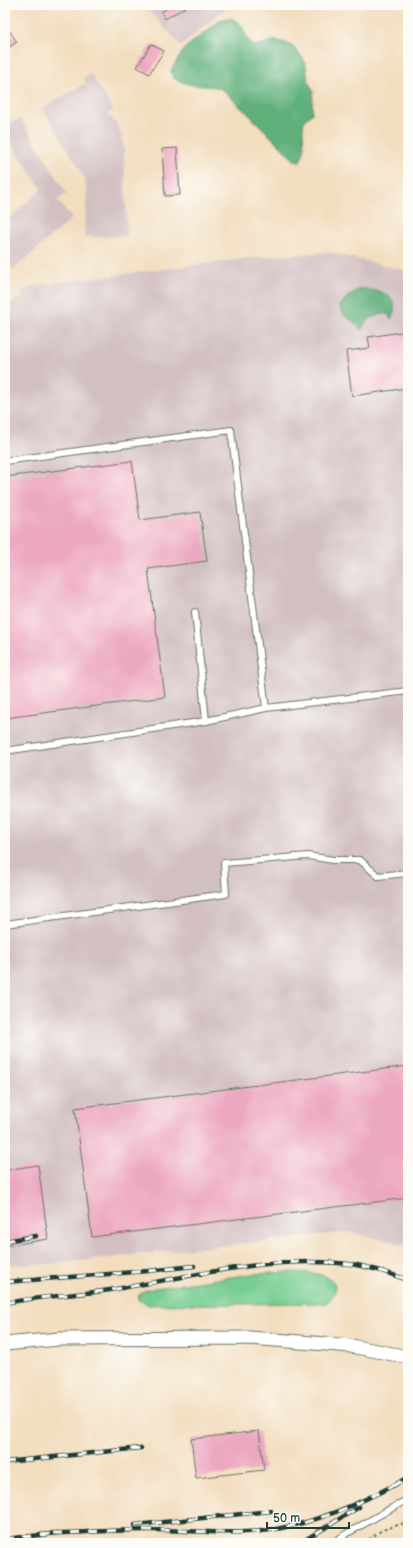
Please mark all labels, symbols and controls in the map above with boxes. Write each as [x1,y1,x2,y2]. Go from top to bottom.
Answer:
scale bar [267,1504,349,1530]
text: 50 m [273,1511,300,1526]

